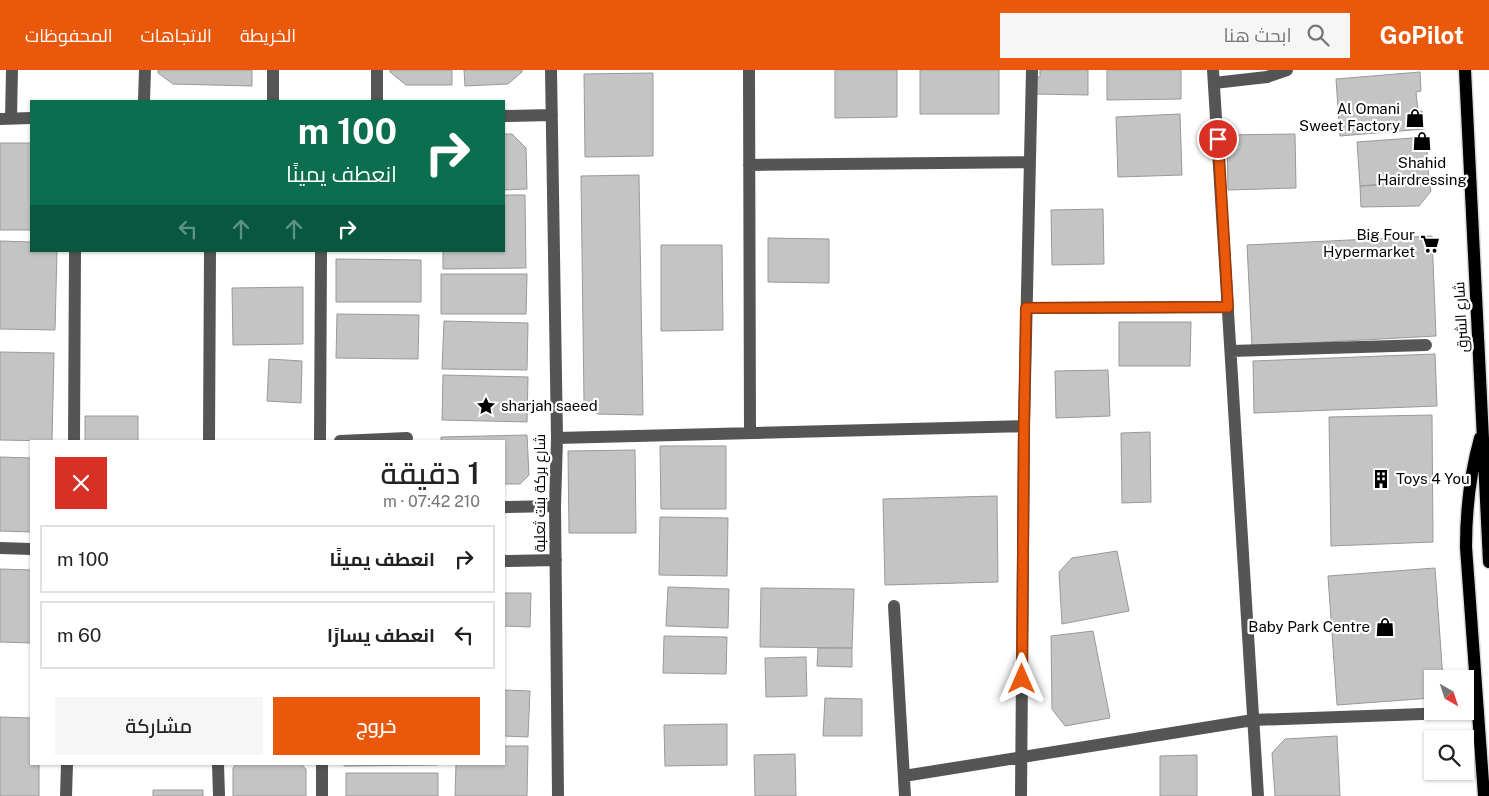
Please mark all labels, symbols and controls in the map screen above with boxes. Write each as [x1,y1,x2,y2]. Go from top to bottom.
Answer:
search box [1000,13,1350,58]
icon: search [1304,21,1332,49]
text: GoPilot [1380,21,1464,49]
text: ابحث هنا [1223,24,1292,46]
text: المحفوظات [25,25,113,46]
text: الاتجاهات [141,25,212,46]
text: الخريطة [240,25,296,46]
place label: Al Omani Sweet Factory [1299,100,1400,134]
shop icon: Al Omani Sweet Factory [1404,107,1426,129]
text: 100 m [298,111,397,152]
pin [1197,118,1239,160]
icon: right [415,120,480,185]
icon: arrive [1204,125,1232,153]
shop icon: Shahid Hairdressing [1411,130,1433,152]
place label: Shahid Hairdressing [1377,154,1467,188]
text: انعطف يمينًا [286,161,397,187]
icon: left [174,215,202,243]
icon: ahead [227,215,255,243]
icon: ahead [280,215,308,243]
icon: right [333,215,361,243]
place label: Big Four Hypermarket [1323,226,1415,260]
supermarket icon: Big Four Hypermarket [1419,233,1441,255]
street label: شارع الشرق [1450,281,1474,353]
place icon: sharjah saeed [475,395,497,417]
place label: sharjah saeed [501,397,598,414]
street label: شارع بركة بنت ثعلبة [531,434,551,552]
text: 1 دقيقة [381,455,480,491]
button: close [55,457,107,509]
building icon: Toys 4 You [1370,468,1392,490]
place label: Toys 4 You [1396,470,1470,487]
text: 210 m · 07:42 [383,492,480,511]
icon: right [450,545,478,573]
text: 100 m [57,548,109,570]
text: انعطف يمينًا [329,548,435,570]
shop icon: Baby Park Centre [1374,616,1396,638]
place label: Baby Park Centre [1248,618,1370,635]
icon: left [450,621,478,649]
text: 60 m [57,624,101,646]
text: انعطف يسارًا [327,624,435,646]
position arrow [995,652,1047,704]
north arrow [1424,670,1474,720]
map controls [1424,670,1474,780]
button: مشاركة [55,697,263,755]
button: خروج [273,697,480,755]
button: search [1424,730,1474,780]

